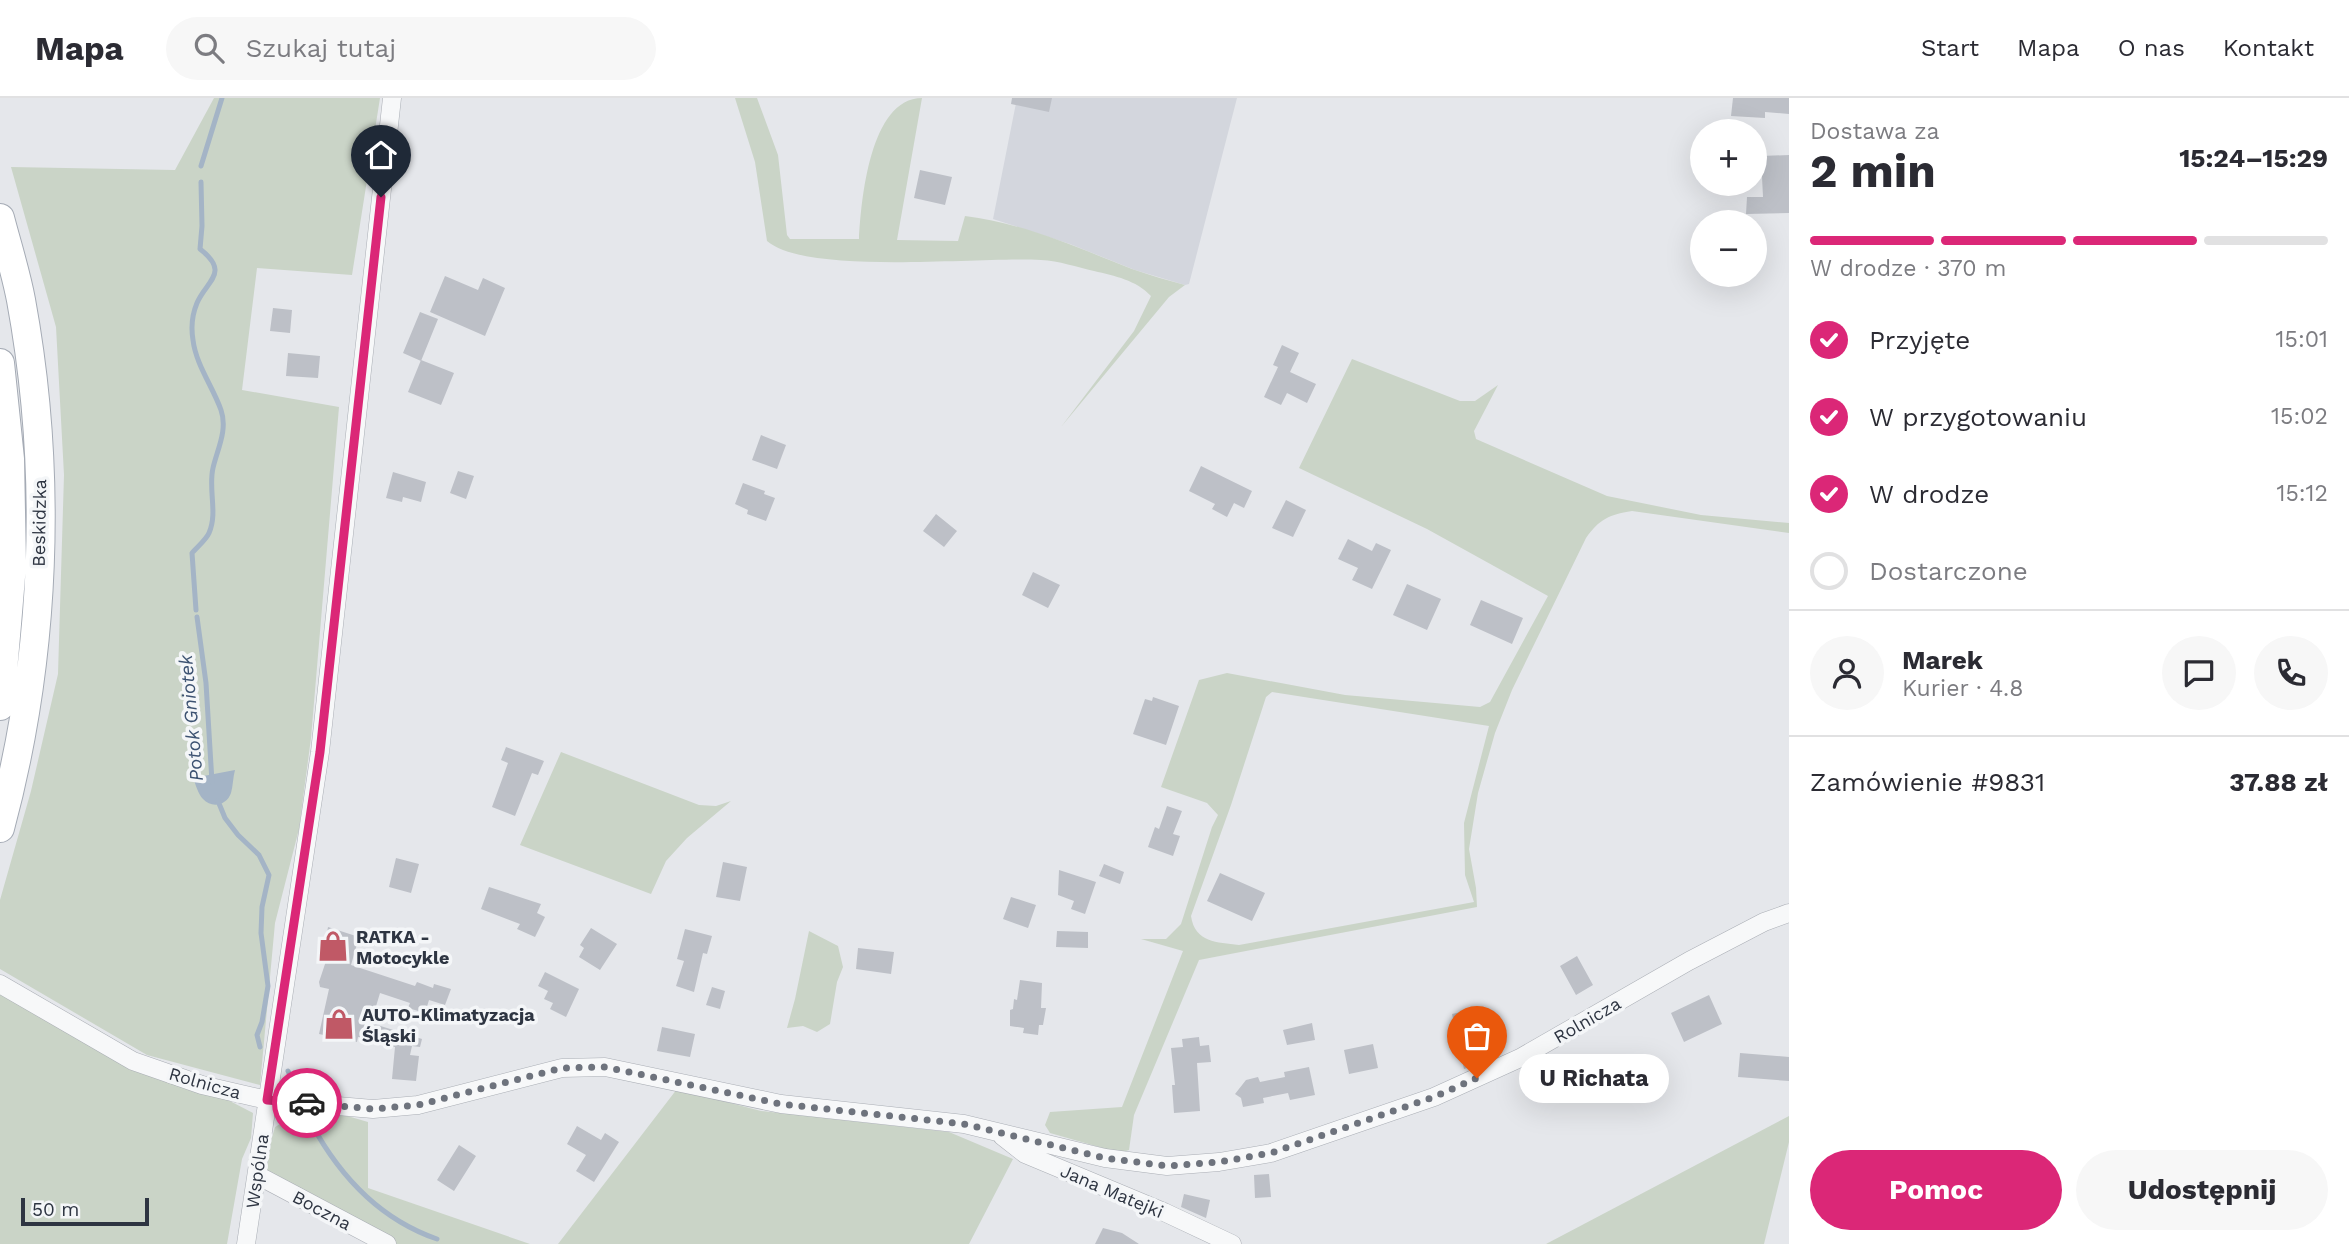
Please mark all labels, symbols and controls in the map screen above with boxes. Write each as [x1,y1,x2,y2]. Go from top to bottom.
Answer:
search box [166,17,656,80]
text: Mapa [35,29,124,68]
icon: search [190,29,228,67]
text: Szukaj tutaj [246,33,396,63]
text: Start [1921,34,1979,62]
text: Mapa [2017,34,2080,62]
text: O nas [2118,34,2185,62]
text: Kontakt [2223,34,2314,62]
text: Dostawa za [1810,118,1940,145]
map controls [1690,119,1767,287]
button: + [1690,119,1767,196]
pin [351,125,411,197]
icon: home [362,136,400,174]
text: 15:24–15:29 [2179,143,2328,173]
text: 2 min [1810,144,1936,198]
button: − [1690,210,1767,287]
text: W drodze · 370 m [1810,255,2006,282]
icon: check [1810,321,1848,359]
text: Przyjęte [1869,325,1970,355]
text: 15:01 [2276,326,2328,353]
icon: check [1810,398,1848,436]
text: W przygotowaniu [1869,402,2087,432]
text: 15:02 [2271,403,2328,430]
icon: check [1810,475,1848,513]
street label: Beskidzka [28,479,50,567]
text: W drodze [1869,479,1989,509]
text: 15:12 [2276,480,2328,507]
text: Dostarczone [1869,556,2028,586]
button: person [1810,636,1884,710]
button: chat [2162,636,2236,710]
button: phone [2254,636,2328,710]
text: Marek [1902,645,1983,675]
water label: Potok Gniotek [174,653,208,782]
text: Kurier · 4.8 [1902,675,2023,702]
text: Zamówienie #9831 [1810,767,2045,797]
text: 37.88 zł [2229,767,2328,797]
place label: RATKA - Motocykle [356,926,449,968]
shop icon: RATKA - Motocykle [316,929,350,963]
street label: Rolnicza [1550,992,1624,1048]
place label: AUTO-Klimatyzacja Śląski [362,1004,535,1046]
pin [1447,1006,1507,1078]
shop icon: AUTO-Klimatyzacja Śląski [322,1007,356,1041]
icon: bag [1458,1017,1496,1055]
callout: U Richata [1519,1054,1670,1102]
street label: Rolnicza [167,1063,243,1103]
text: U Richata [1539,1065,1649,1092]
courier [272,1068,342,1138]
icon: car [288,1084,326,1122]
street label: Wspólna [241,1132,273,1210]
button: Pomoc [1810,1150,2062,1230]
button: Udostępnij [2076,1150,2328,1230]
street label: Jana Matejki [1057,1160,1167,1222]
street label: Boczna [289,1186,355,1234]
scale bar [21,1195,149,1227]
text: 50 m [32,1198,79,1221]

